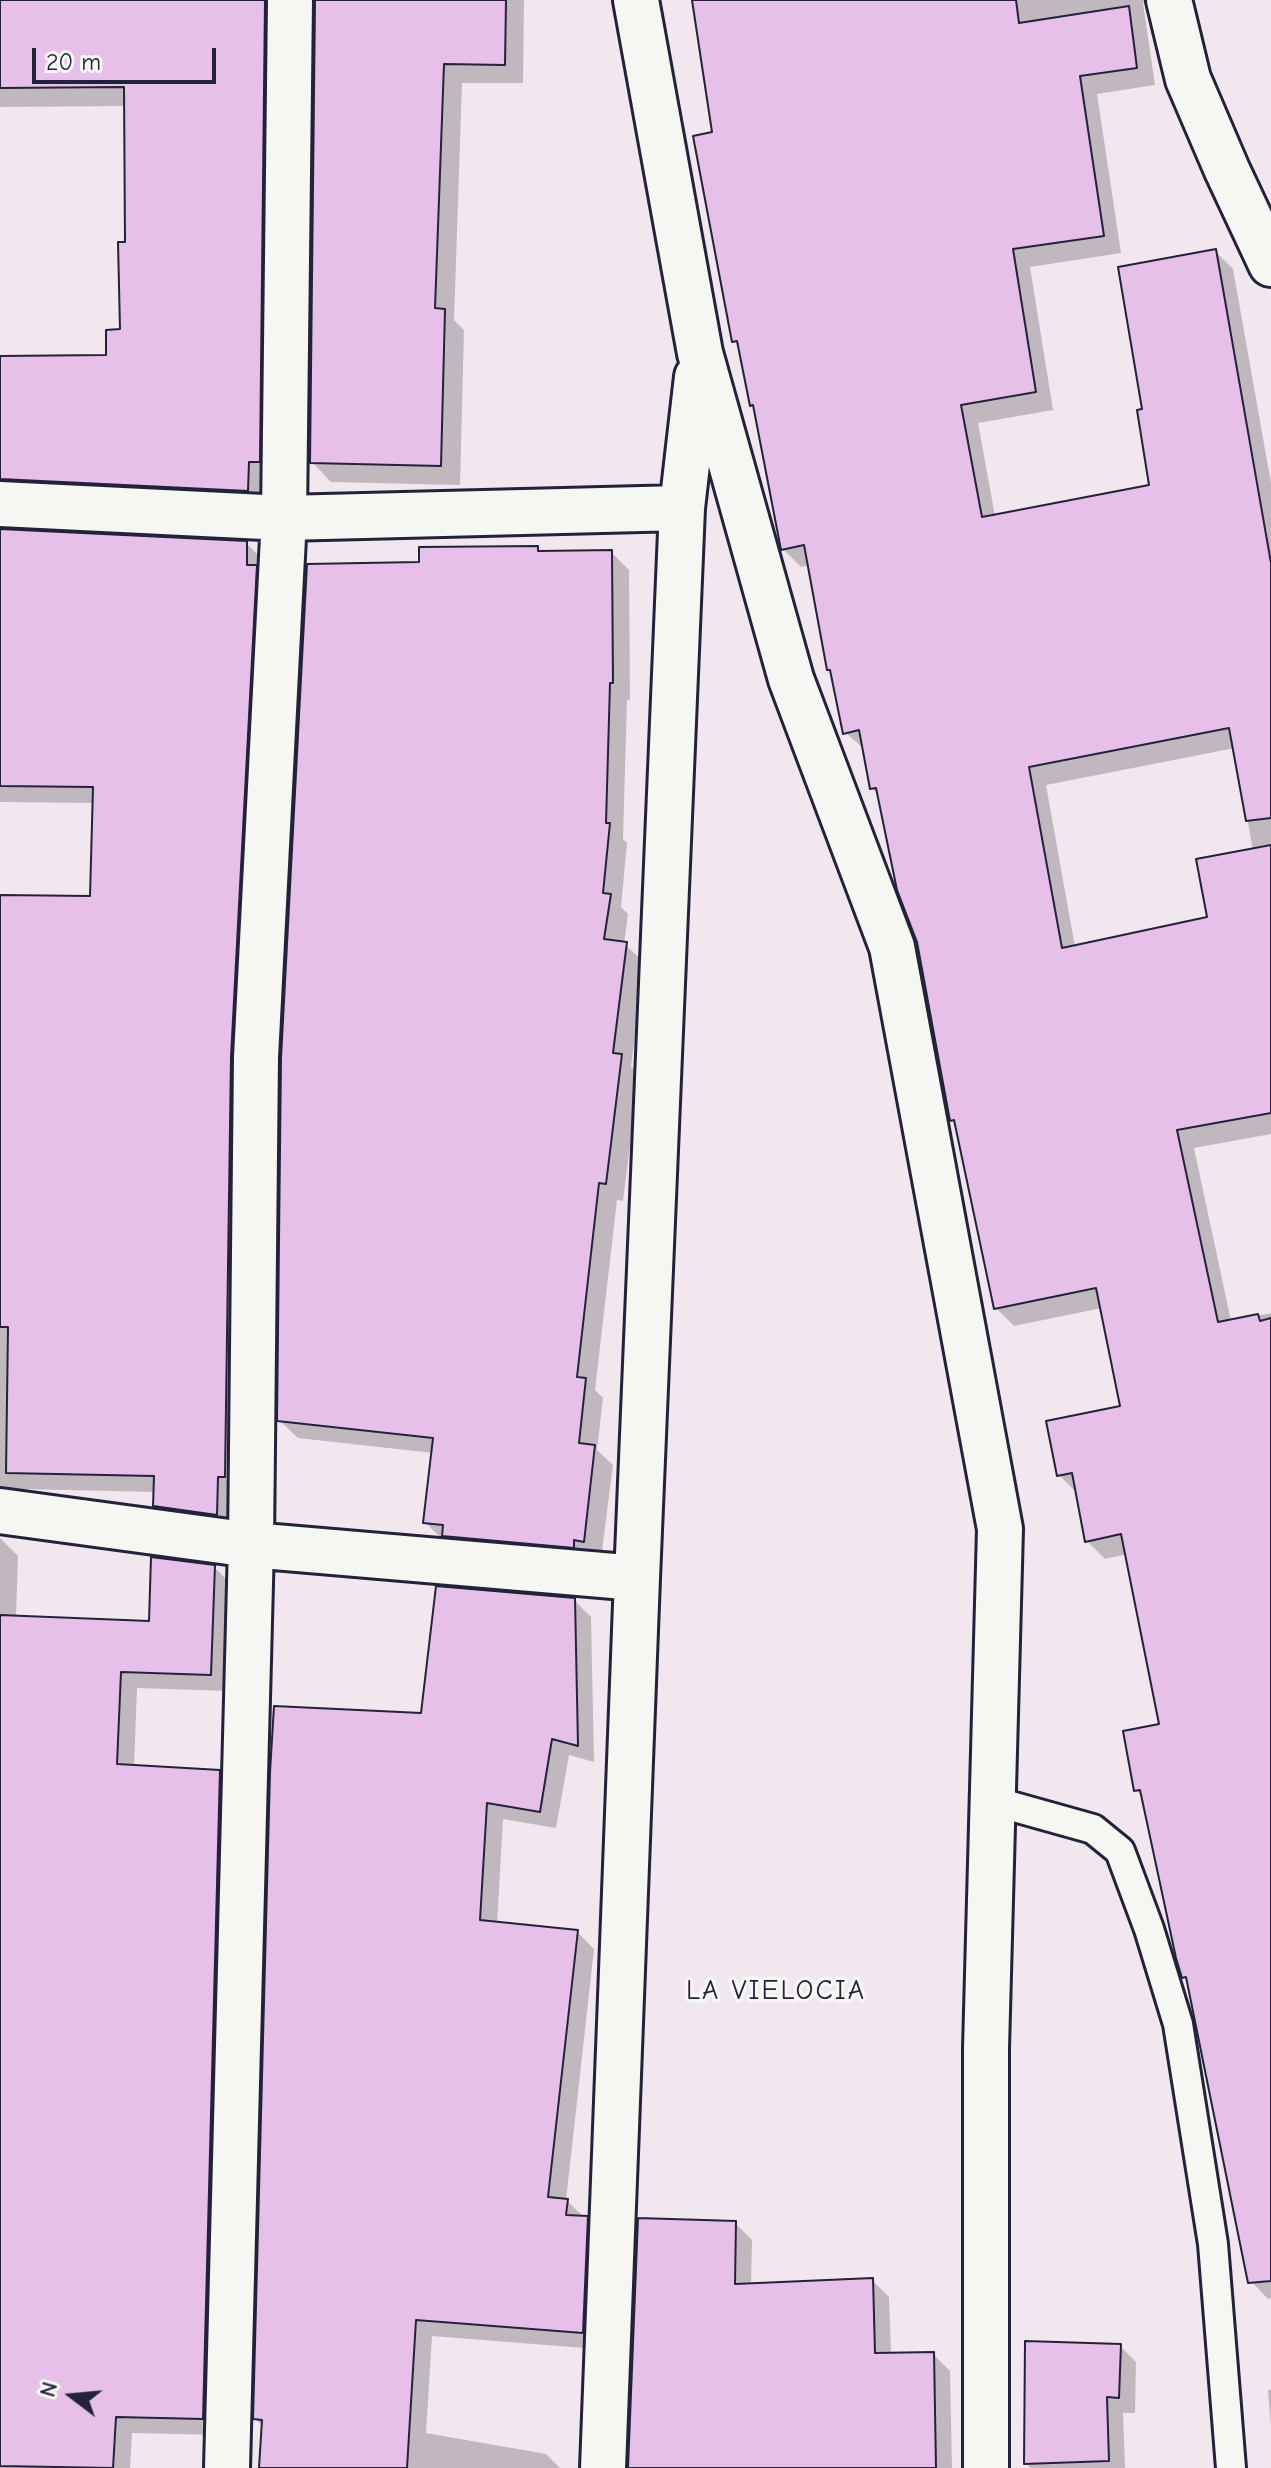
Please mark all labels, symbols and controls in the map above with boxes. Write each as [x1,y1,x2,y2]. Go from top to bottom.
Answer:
scale bar [36,32,220,82]
text: 20 m [46,48,101,76]
district label: LA VIELOCIA [686,1974,866,2008]
north arrow [32,2356,112,2436]
text: N [34,2379,63,2400]

